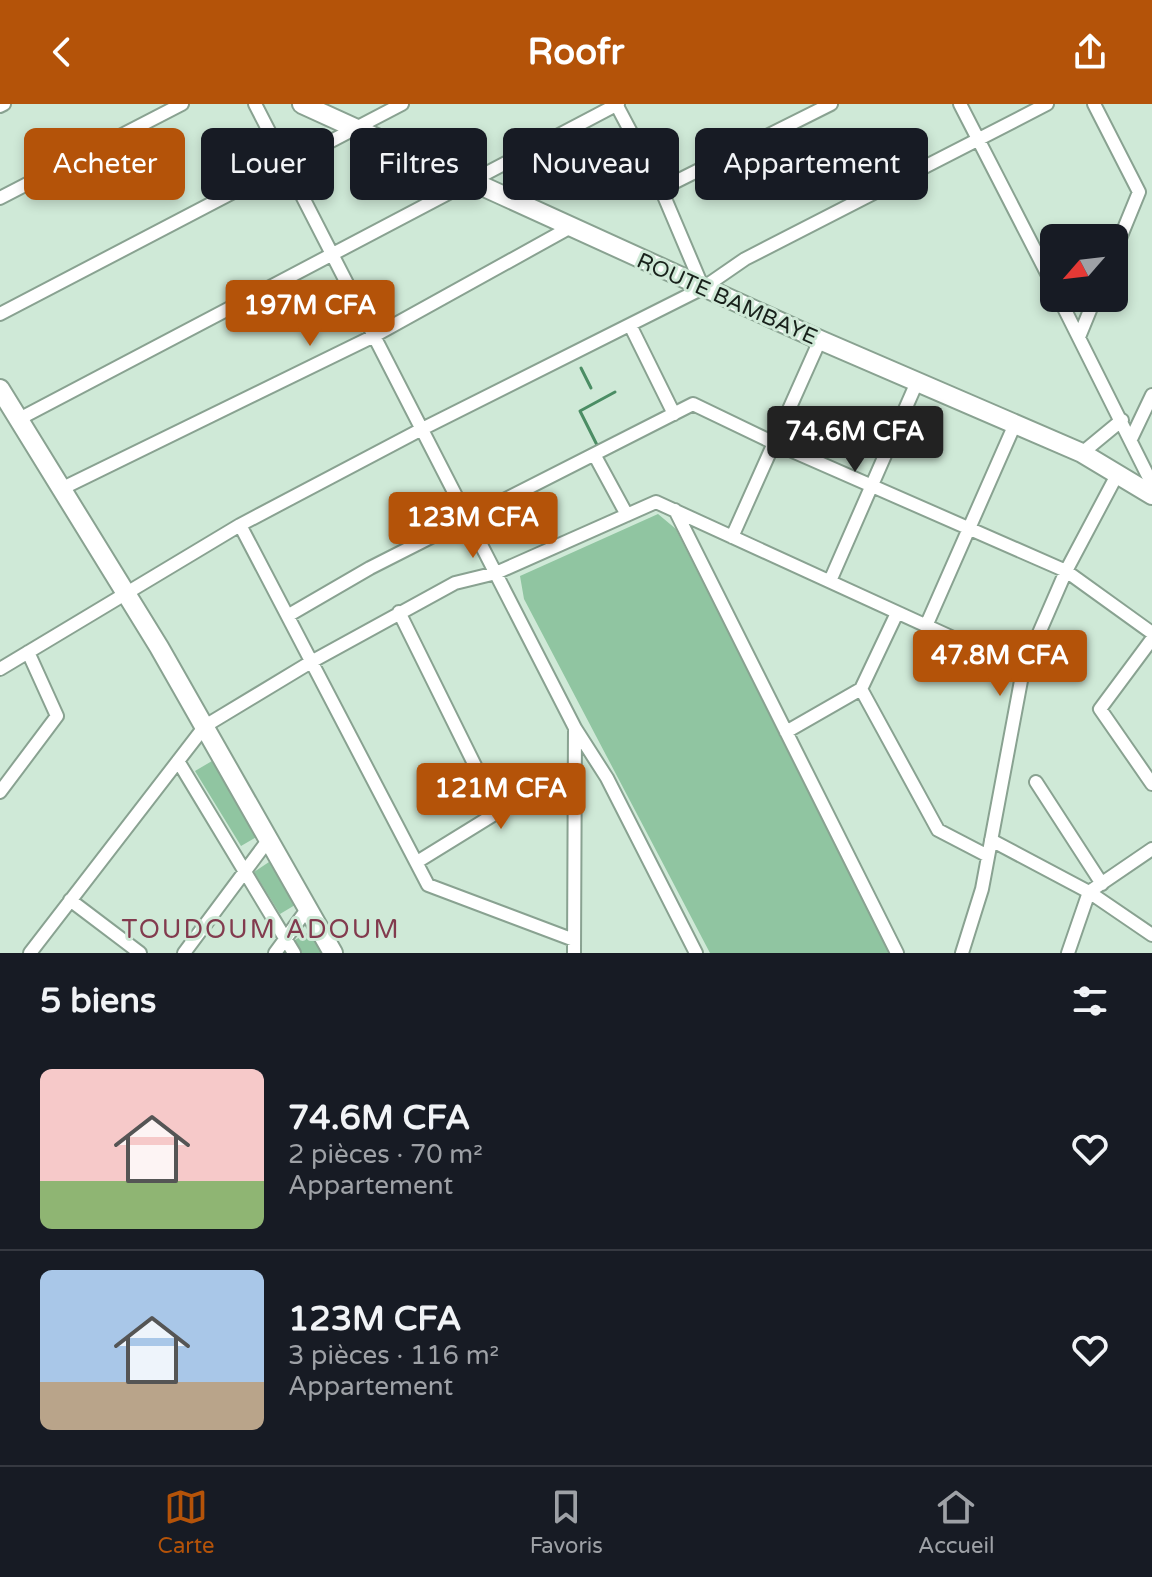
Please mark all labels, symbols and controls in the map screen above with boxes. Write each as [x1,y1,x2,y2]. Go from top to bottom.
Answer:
icon: back [40,30,84,74]
icon: share [1068,30,1112,74]
text: Roofr [528,31,624,74]
chip: Acheter [24,128,185,200]
chip: Louer [201,128,334,200]
chip: Filtres [350,128,487,200]
chip: Nouveau [503,128,679,200]
chip: Appartement [695,128,928,200]
north arrow [1040,224,1128,312]
map controls [1040,224,1128,312]
street label: ROUTE BAMBAYE [633,248,821,350]
pin: 197M CFA [227,280,393,348]
text: 197M CFA [244,290,376,321]
pin: 74.6M CFA [763,406,947,474]
text: 74.6M CFA [785,416,925,447]
pin: 123M CFA [390,492,556,560]
text: 123M CFA [407,502,539,533]
pin: 47.8M CFA [908,630,1092,698]
text: 47.8M CFA [931,640,1069,671]
pin: 121M CFA [418,763,584,831]
text: 121M CFA [435,773,567,804]
district label: TOUDOUM ADOUM [121,914,401,945]
icon: filters [1068,979,1112,1023]
text: 5 biens [40,981,156,1022]
text: 74.6M CFA [288,1098,470,1139]
icon: home [104,1101,200,1197]
icon: heart [1068,1127,1112,1171]
text: 2 pièces · 70 m² [288,1139,483,1170]
text: Appartement [288,1170,453,1201]
text: 123M CFA [288,1299,462,1340]
icon: home [104,1302,200,1398]
icon: heart [1068,1328,1112,1372]
text: 3 pièces · 116 m² [288,1340,499,1371]
text: Appartement [288,1371,453,1402]
tab: Carte [158,1485,214,1559]
tab: Favoris [530,1485,603,1559]
tab: Accueil [918,1485,994,1559]

